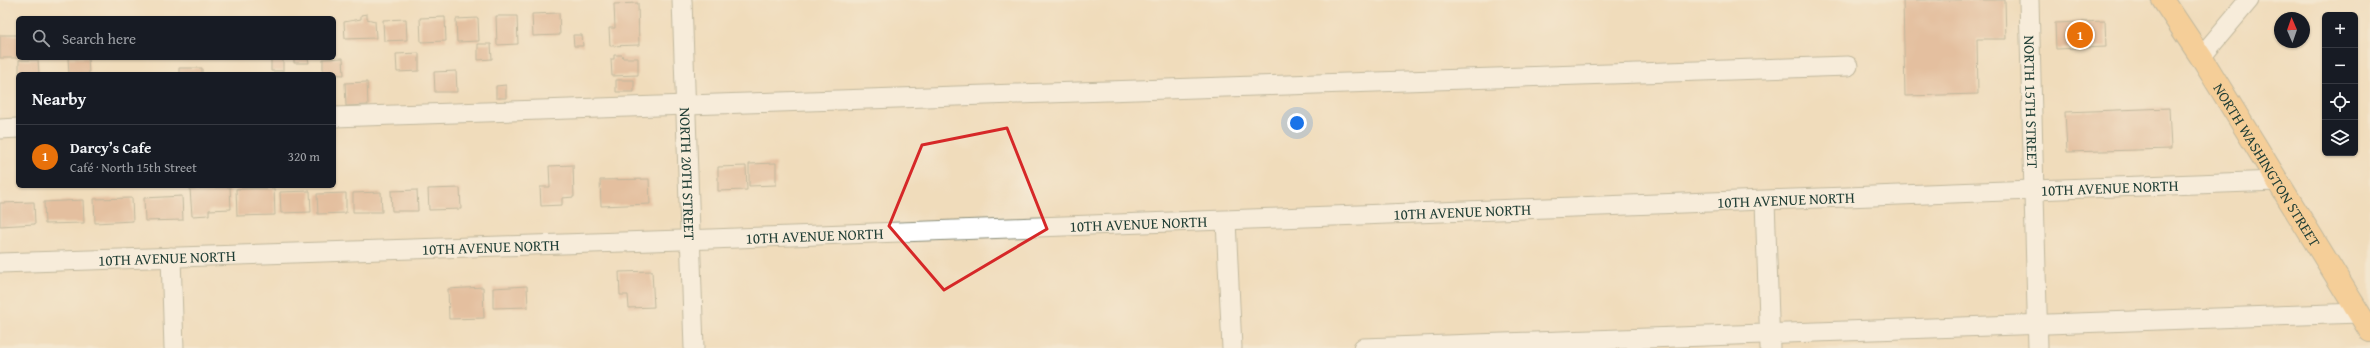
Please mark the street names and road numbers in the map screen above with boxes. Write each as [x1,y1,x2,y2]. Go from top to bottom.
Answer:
street label: NORTH 15TH STREET [2019,35,2044,169]
street label: NORTH WASHINGTON STREET [2209,79,2326,251]
street label: NORTH 20TH STREET [675,107,701,241]
street label: 10TH AVENUE NORTH [2040,174,2179,200]
street label: 10TH AVENUE NORTH [1717,186,1855,212]
street label: 10TH AVENUE NORTH [1393,198,1531,224]
street label: 10TH AVENUE NORTH [1069,210,1208,236]
street label: 10TH AVENUE NORTH [745,222,884,248]
street label: 10TH AVENUE NORTH [421,234,560,259]
street label: 10TH AVENUE NORTH [98,245,236,270]

